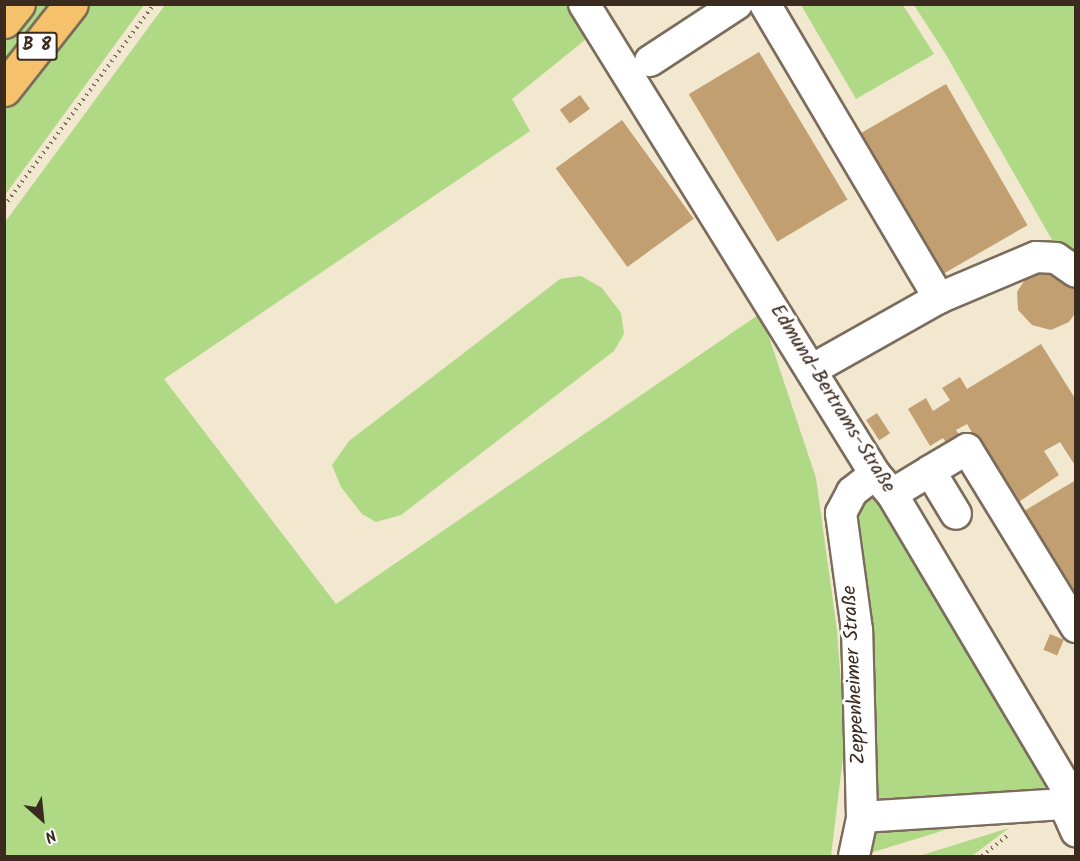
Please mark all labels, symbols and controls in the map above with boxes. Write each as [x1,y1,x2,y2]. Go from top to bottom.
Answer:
road number: B 8 [16,31,58,61]
street label: Edmund-Bertrams-Straße [764,300,900,498]
street label: Zeppenheimer Straße [838,585,872,765]
north arrow [12,789,72,849]
text: N [40,822,61,849]

